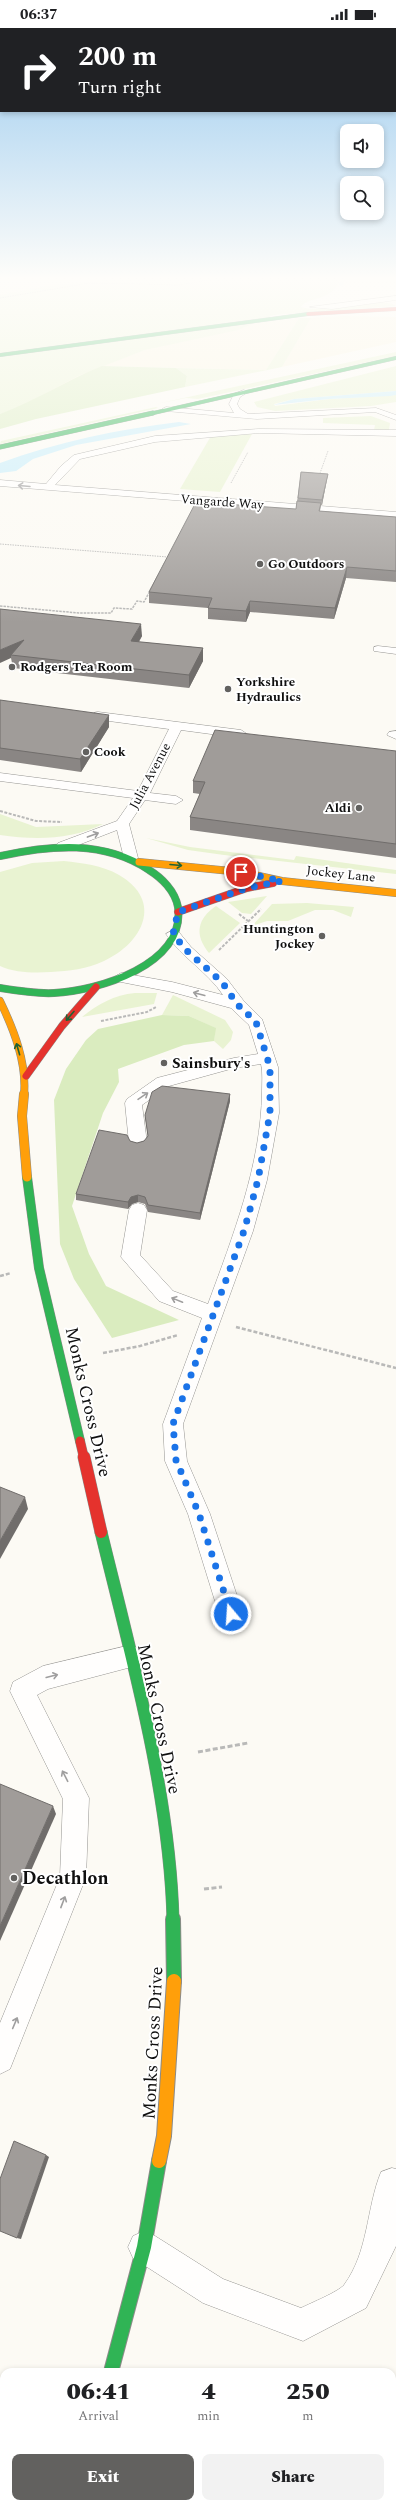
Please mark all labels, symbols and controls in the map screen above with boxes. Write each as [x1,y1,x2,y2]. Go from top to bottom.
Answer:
text: 06:37 [20,3,58,26]
text: 200 m [78,35,157,78]
icon: right [12,44,64,96]
text: Turn right [78,74,161,101]
map controls [340,124,384,220]
button: sound [340,124,384,168]
button: search [340,176,384,220]
one-way arrow [18,482,31,490]
street label: Vangarde Way [180,489,265,515]
place label: Go Outdoors [268,554,344,574]
marker: Go Outdoors [255,559,265,569]
place label: Rodgers Tea Room [20,657,133,677]
marker: Rodgers Tea Room [7,662,17,672]
place label: Yorkshire Hydraulics [236,672,301,707]
marker: Yorkshire Hydraulics [223,684,233,694]
street label: Julia Avenue [124,739,176,813]
place label: Cook [94,742,126,762]
marker: Cook [81,747,91,757]
place label: Aldi [325,798,351,818]
marker: Aldi [354,803,364,813]
one-way arrow [86,831,99,838]
pin [224,855,258,889]
street label: Jockey Lane [305,860,377,888]
one-way arrow [170,861,183,868]
icon: arrive [230,861,252,883]
place label: Huntington Jockey [243,919,315,954]
marker: Huntington Jockey [317,931,327,941]
one-way arrow [193,990,206,997]
one-way arrow [66,1011,75,1021]
one-way arrow [14,1043,21,1056]
place label: Sainsbury's [172,1052,251,1075]
marker: Sainsbury's [159,1058,169,1068]
one-way arrow [137,1092,148,1100]
one-way arrow [172,1296,184,1304]
street label: Monks Cross Drive [58,1324,118,1480]
position arrow [210,1593,252,1635]
street label: Monks Cross Drive [130,1641,188,1797]
one-way arrow [45,1671,58,1679]
one-way arrow [61,1771,68,1783]
place label: Decathlon [22,1865,109,1892]
marker: Decathlon [9,1873,19,1883]
one-way arrow [60,1896,68,1908]
street label: Monks Cross Drive [136,1966,170,2120]
one-way arrow [12,2017,19,2029]
text: 06:41 [66,2374,131,2410]
text: 4 [201,2374,216,2410]
text: 250 [286,2374,330,2410]
text: Arrival [78,2406,119,2426]
text: min [197,2406,220,2426]
text: m [302,2406,314,2426]
button: Exit [12,2454,194,2500]
button: Share [202,2454,384,2500]

